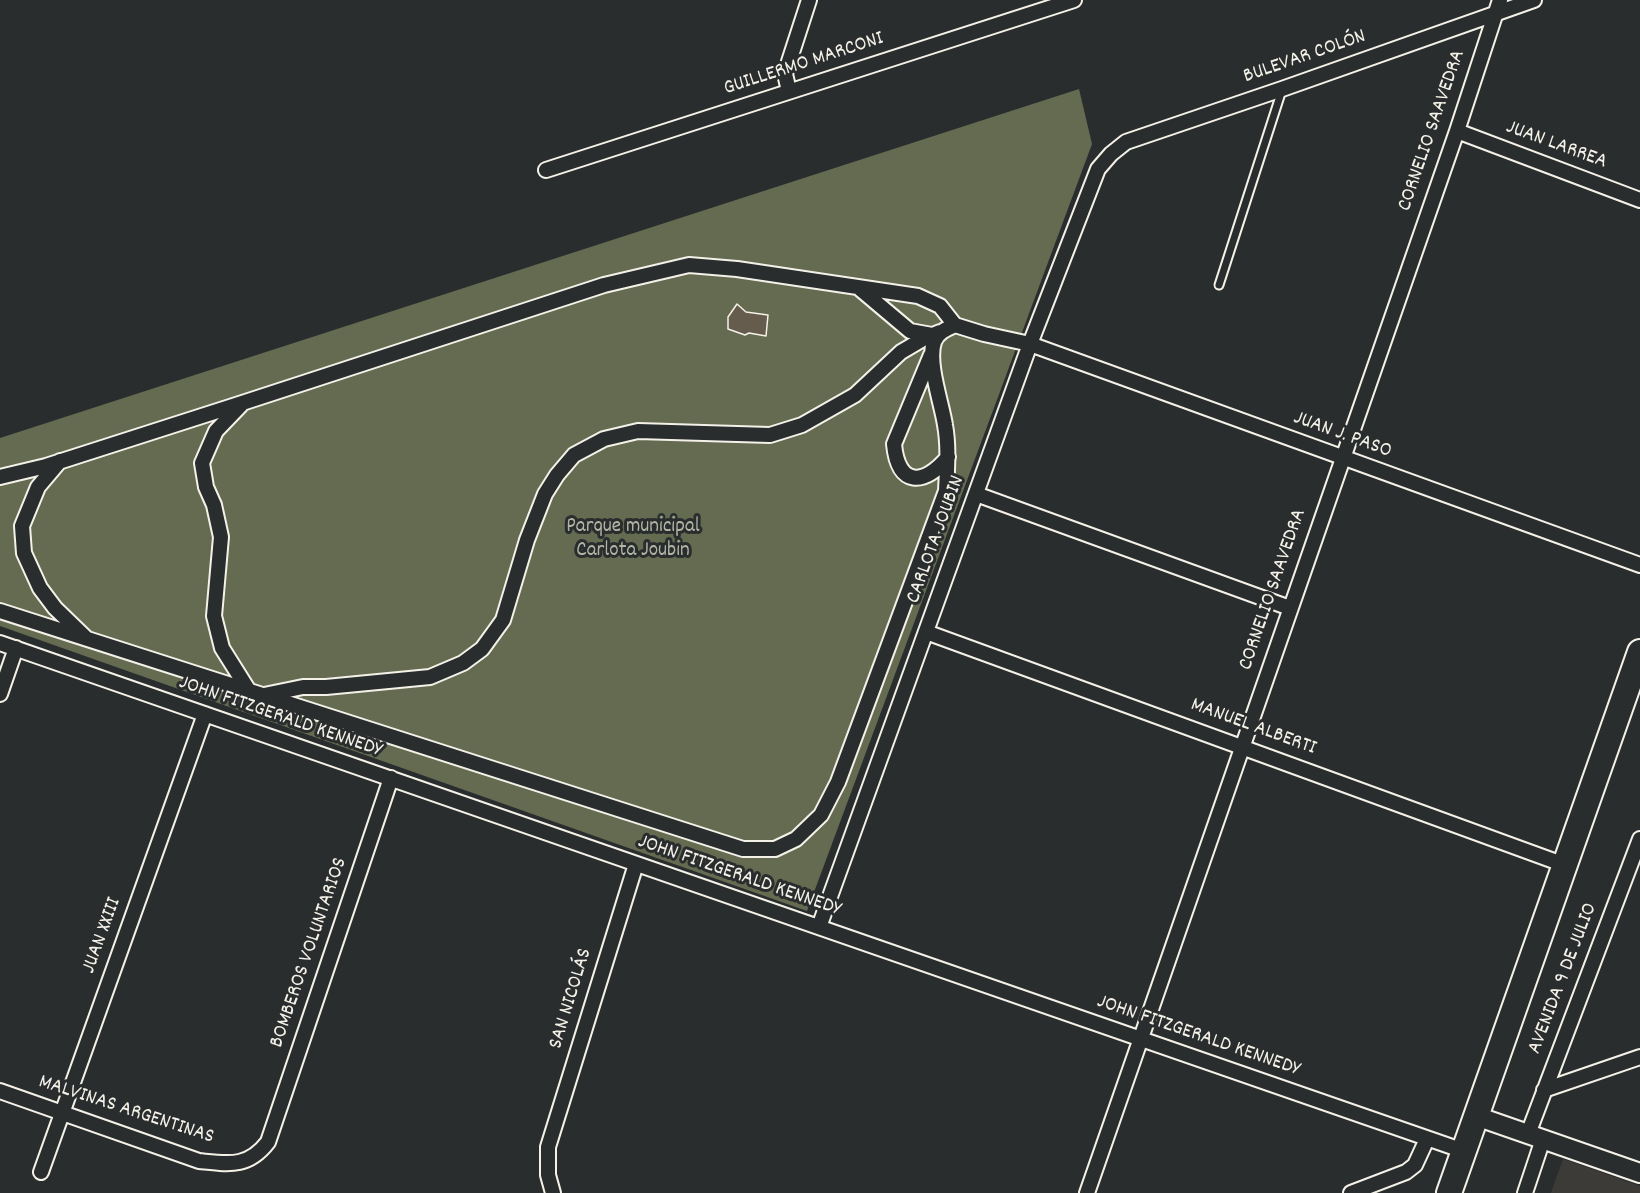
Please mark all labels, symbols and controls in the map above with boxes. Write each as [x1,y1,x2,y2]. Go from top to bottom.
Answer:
street label: BULEVAR COLÓN [1241,25,1369,91]
street label: GUILLERMO MARCONI [721,27,887,103]
street label: CORNELIO SAAVEDRA [1394,47,1472,215]
street label: JUAN LARREA [1502,116,1610,176]
street label: JUAN J. PASO [1289,407,1395,465]
street label: CARLOTA JOUBIN [902,473,972,607]
street label: CORNELIO SAAVEDRA [1235,506,1313,674]
park label: Parque municipal Carlota Joubin [566,515,700,565]
street label: JOHN FITZGERALD KENNEDY [175,671,385,765]
street label: MANUEL ALBERTI [1187,694,1319,762]
street label: JOHN FITZGERALD KENNEDY [634,830,844,924]
street label: BOMBEROS VOLUNTARIOS [266,855,354,1051]
street label: JUAN XXIII [78,895,128,977]
street label: AVENIDA 9 DE JULIO [1524,900,1604,1058]
street label: SAN NICOLÁS [545,946,599,1052]
street label: JOHN FITZGERALD KENNEDY [1093,990,1303,1084]
street label: MALVINAS ARGENTINAS [35,1071,217,1151]

